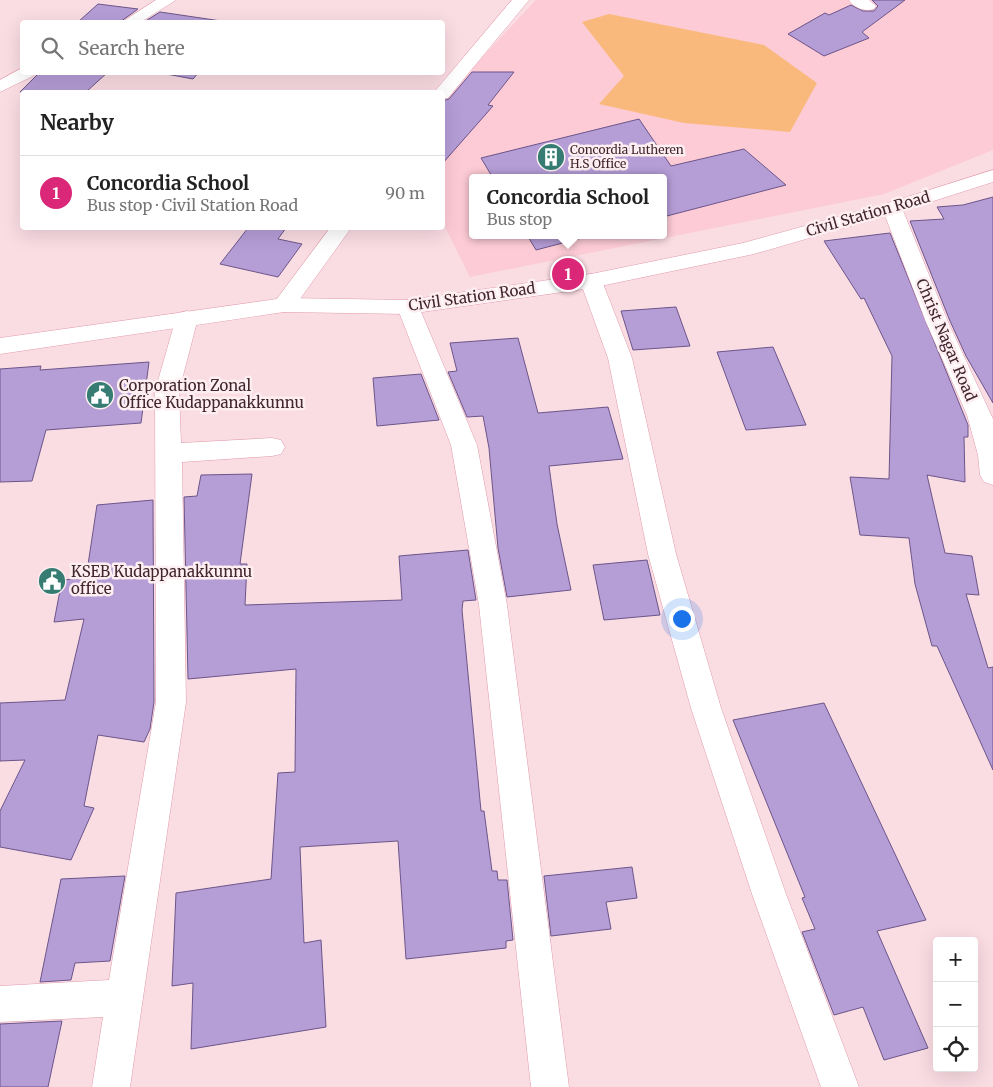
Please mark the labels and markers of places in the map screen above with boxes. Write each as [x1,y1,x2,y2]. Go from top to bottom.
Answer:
building icon: Concordia Lutheren H.S Office [536,142,566,172]
place label: Concordia Lutheren H.S Office [570,142,684,171]
pin: 1 [552,255,584,293]
place label: Corporation Zonal Office Kudappanakkunnu [119,376,304,412]
public building icon: Corporation Zonal Office Kudappanakkunnu [85,380,115,410]
place label: KSEB Kudappanakkunnu office [71,562,252,598]
public building icon: KSEB Kudappanakkunnu office [37,566,67,596]

